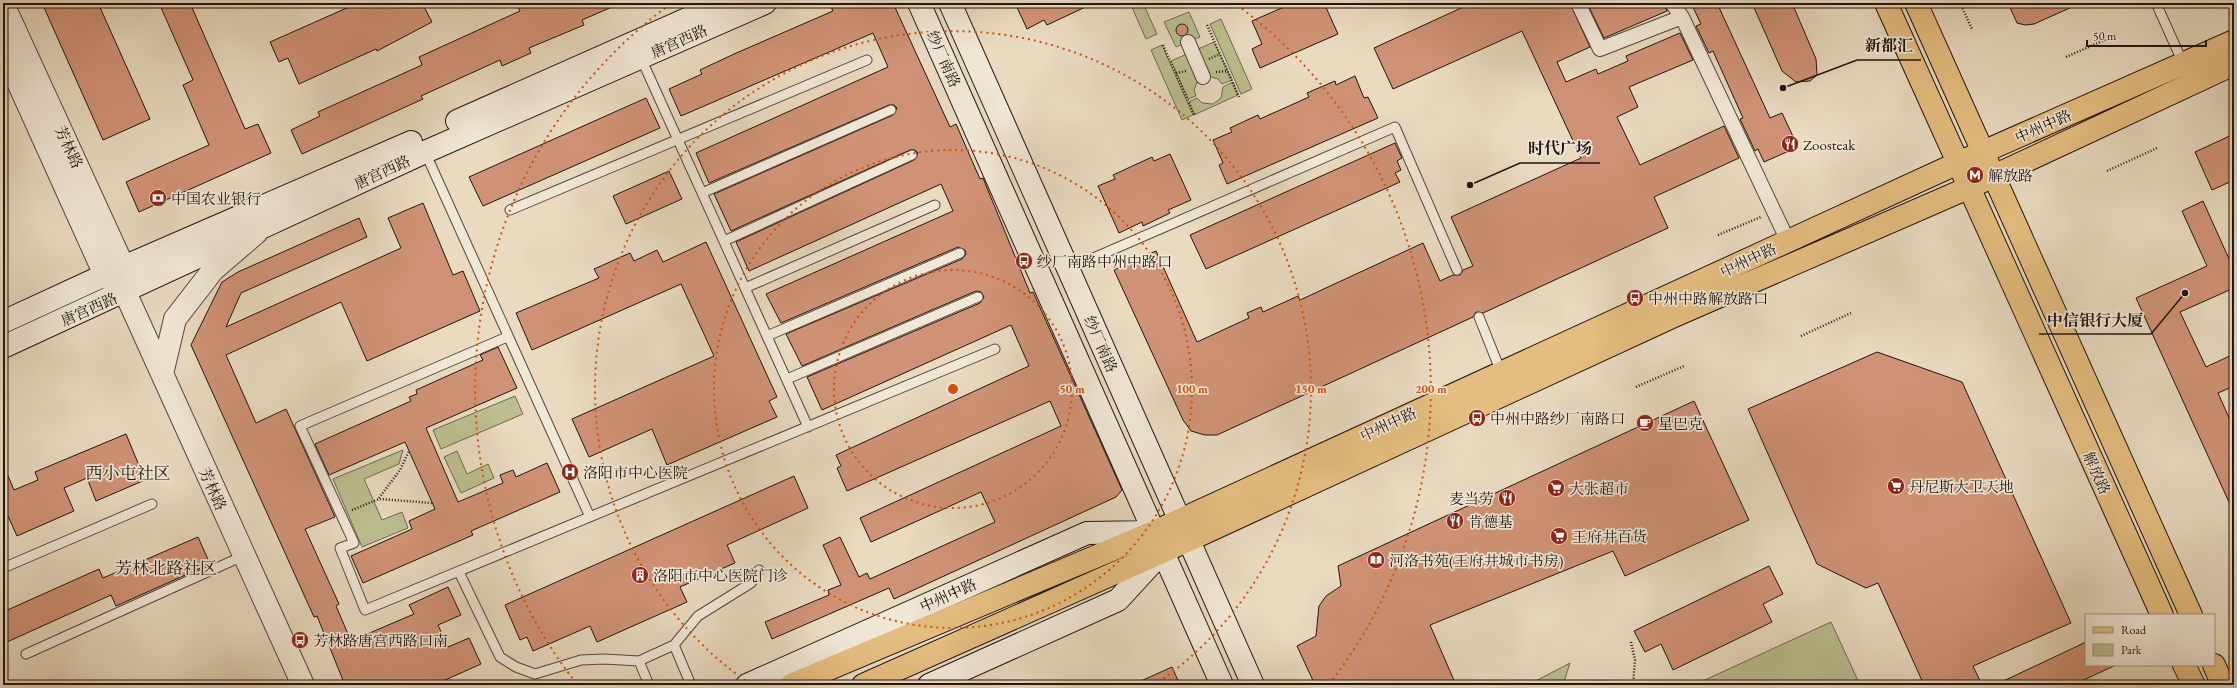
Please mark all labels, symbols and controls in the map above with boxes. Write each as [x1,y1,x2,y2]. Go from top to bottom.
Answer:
street label: 唐宫西路 [648,20,710,62]
scale bar [2087,22,2206,48]
street label: 纱厂南路 [923,28,965,90]
text: 50 m [2093,28,2117,44]
callout: 新都汇 [1857,32,1921,60]
text: 新都汇 [1865,35,1913,56]
street label: 中州中路 [2012,105,2074,147]
street label: 芳林路 [51,123,87,171]
restaurant icon: Zoosteak [1780,134,1800,154]
callout: 时代广场 [1520,135,1600,163]
place label: Zoosteak [1803,135,1856,154]
text: 时代广场 [1528,138,1592,159]
street label: 唐宫西路 [351,151,413,193]
metro station icon: 解放路 [1965,165,1985,185]
place label: 解放路 [1988,166,2033,185]
bank icon: 中国农业银行 [148,188,168,208]
place label: 中国农业银行 [171,189,261,208]
street label: 中州中路 [1717,239,1779,281]
bus stop icon: 纱厂南路中州中路口 [1014,251,1034,271]
place label: 纱厂南路中州中路口 [1037,252,1172,271]
street label: 唐宫西路 [58,288,120,330]
bus stop icon: 中州中路解放路口 [1625,288,1645,308]
place label: 中州中路解放路口 [1648,289,1768,308]
callout: 中信银行大厦 [2039,306,2151,334]
text: 中信银行大厦 [2047,310,2143,331]
street label: 纱厂南路 [1080,313,1122,375]
text: 50 m [1059,381,1085,397]
text: 100 m [1176,381,1208,397]
text: 150 m [1295,381,1327,397]
text: 200 m [1415,381,1447,397]
centre of rings [946,382,960,396]
street label: 中州中路 [1357,403,1419,445]
bus stop icon: 中州中路纱厂南路口 [1467,408,1487,428]
place label: 中州中路纱厂南路口 [1490,409,1625,428]
cafe icon: 星巴克 [1635,413,1655,433]
place label: 星巴克 [1658,414,1703,433]
street label: 解放路 [2079,449,2115,497]
district label: 西小屯社区 [86,462,171,484]
hospital icon: 洛阳市中心医院 [560,462,580,482]
place label: 洛阳市中心医院 [583,463,688,482]
street label: 芳林路 [195,465,231,513]
supermarket icon: 丹尼斯大卫天地 [1886,476,1906,496]
place label: 丹尼斯大卫天地 [1909,477,2014,496]
supermarket icon: 大张超市 [1546,478,1566,498]
place label: 大张超市 [1569,479,1629,498]
restaurant icon: 麦当劳 [1497,488,1517,508]
place label: 麦当劳 [1449,489,1494,508]
restaurant icon: 肯德基 [1445,511,1465,531]
place label: 肯德基 [1468,512,1513,531]
supermarket icon: 王府井百货 [1549,526,1569,546]
place label: 王府井百货 [1572,527,1647,546]
library icon: 河洛书苑(王府井城市书房) [1366,550,1386,570]
place label: 河洛书苑(王府井城市书房) [1389,551,1564,570]
district label: 芳林北路社区 [115,557,217,579]
building icon: 洛阳市中心医院门诊 [630,565,650,585]
place label: 洛阳市中心医院门诊 [653,566,788,585]
street label: 中州中路 [917,574,979,616]
legend [2085,614,2215,666]
text: Road [2121,622,2147,638]
bus stop icon: 芳林路唐宫西路口南 [290,630,310,650]
place label: 芳林路唐宫西路口南 [313,631,448,650]
text: Park [2121,642,2142,658]

